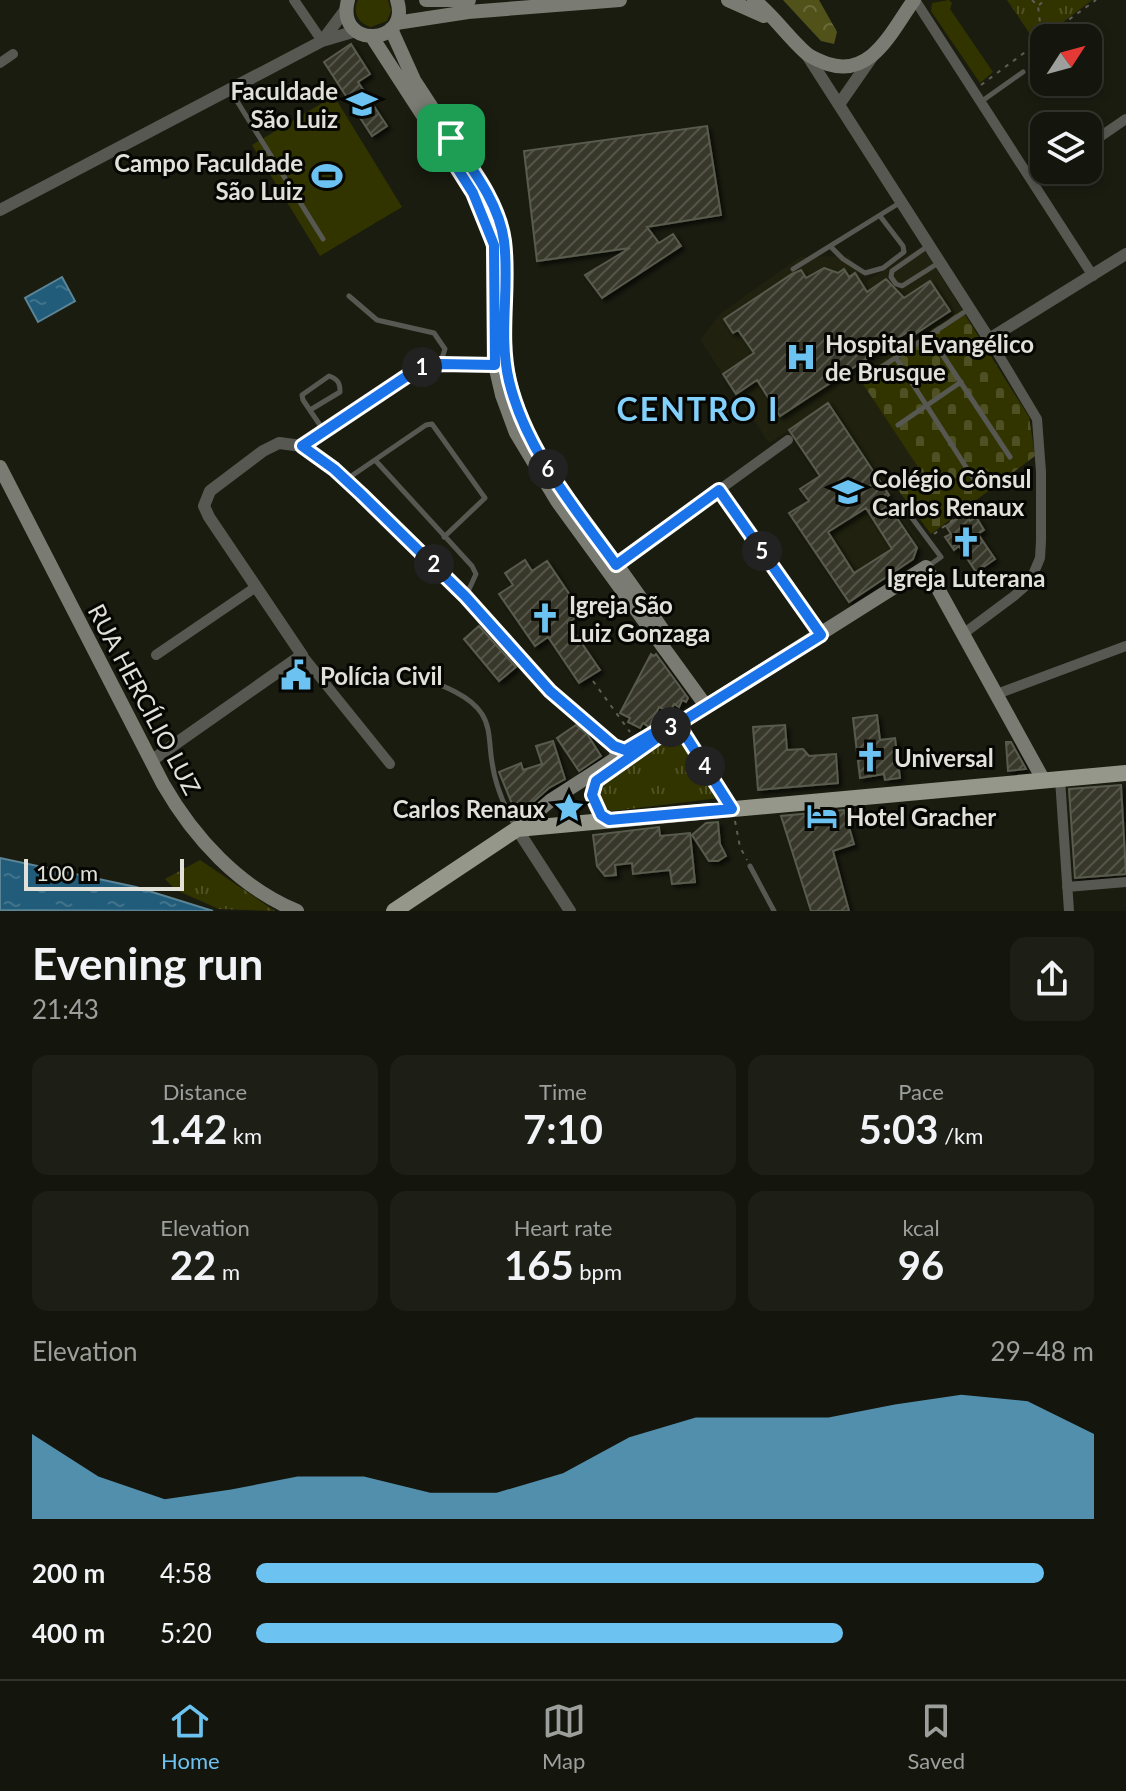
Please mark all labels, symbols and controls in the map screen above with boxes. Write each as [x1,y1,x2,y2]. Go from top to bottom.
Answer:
north arrow [1030,24,1102,96]
map controls [1030,24,1102,184]
place label: Faculdade São Luiz [231,76,338,133]
school or university icon: Faculdade São Luiz [345,87,379,121]
pin [417,104,485,172]
button: layers [1030,112,1102,184]
icon: arrive [429,116,473,160]
place label: Campo Faculdade São Luiz [114,148,303,205]
sports icon: Campo Faculdade São Luiz [310,159,344,193]
place label: Hospital Evangélico de Brusque [825,329,1034,386]
hospital icon: Hospital Evangélico de Brusque [784,340,818,374]
pin: 1 [402,347,442,387]
text: 1 [416,353,428,380]
district label: CENTRO I [617,389,779,428]
pin: 6 [528,449,568,489]
text: 6 [542,455,554,482]
place label: Colégio Cônsul Carlos Renaux [872,464,1032,521]
school or university icon: Colégio Cônsul Carlos Renaux [831,475,865,509]
church icon: Igreja Luterana [949,525,983,559]
pin: 5 [742,531,782,571]
text: 5 [756,537,768,564]
pin: 2 [414,544,454,584]
text: 2 [428,550,440,577]
place label: Igreja Luterana [887,563,1045,592]
place label: Igreja São Luiz Gonzaga [569,590,710,647]
street label: RUA HERCÍLIO LUZ [82,599,208,799]
church icon: Igreja São Luiz Gonzaga [528,601,562,635]
public building icon: Polícia Civil [279,658,313,692]
place label: Polícia Civil [320,661,443,690]
pin: 3 [651,707,691,747]
text: 3 [665,713,677,740]
church icon: Universal [853,740,887,774]
place label: Universal [894,743,994,772]
pin: 4 [685,746,725,786]
text: 4 [699,752,711,779]
place icon: Carlos Renaux [552,791,586,825]
place label: Carlos Renaux [393,794,545,823]
hotel icon: Hotel Gracher [805,799,839,833]
place label: Hotel Gracher [846,802,996,831]
scale bar [24,855,184,891]
text: 100 m [36,859,98,886]
text: Evening run [32,937,263,989]
button: share [1010,937,1094,1021]
text: 21:43 [32,993,99,1025]
text: Distance [163,1078,247,1105]
text: Time [539,1078,587,1105]
text: Pace [898,1078,944,1105]
text: 1.42 [148,1105,227,1153]
text: 7:10 [523,1105,603,1153]
text: 5:03 [859,1105,939,1153]
text: km [227,1122,262,1149]
text: /km [939,1122,983,1149]
text: Elevation [160,1214,250,1241]
text: Heart rate [514,1214,612,1241]
text: kcal [902,1214,940,1241]
text: 22 [170,1241,216,1289]
text: 165 [504,1241,574,1289]
text: 96 [898,1241,944,1289]
text: m [216,1258,240,1285]
text: bpm [574,1258,622,1285]
text: Elevation [32,1335,138,1367]
text: 29–48 m [991,1335,1094,1367]
text: 200 m [32,1557,105,1589]
text: 4:58 [160,1557,212,1589]
text: 400 m [32,1617,105,1649]
text: 5:20 [160,1617,212,1649]
tab: Home [161,1699,220,1774]
tab: Map [542,1699,586,1774]
tab: Saved [908,1699,965,1774]

